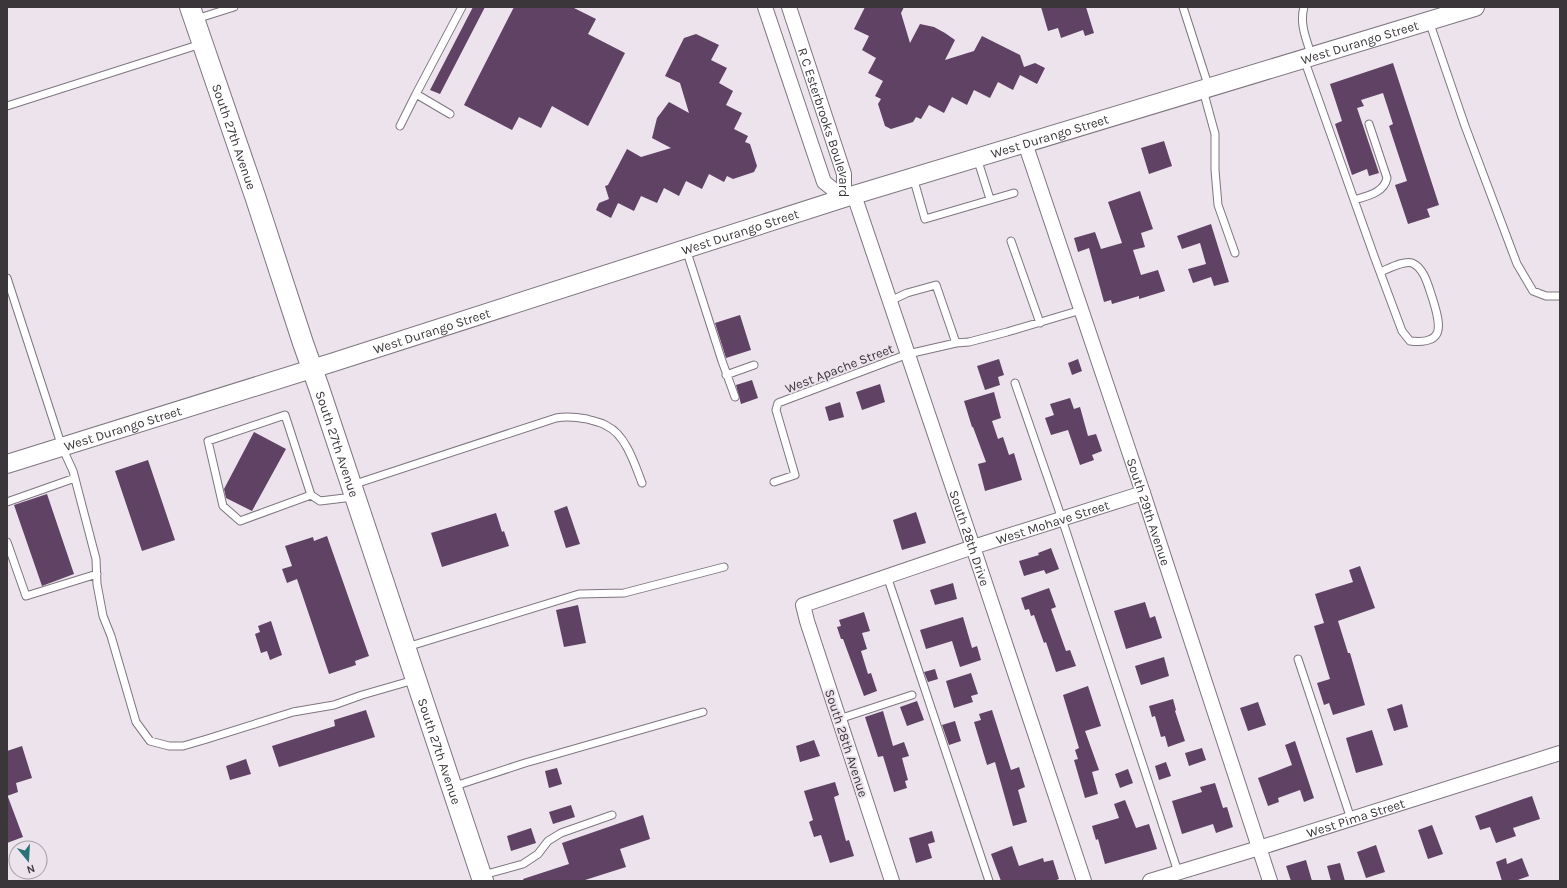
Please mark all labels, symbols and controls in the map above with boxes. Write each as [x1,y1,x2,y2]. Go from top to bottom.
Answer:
street label: West Durango Street [1299,17,1421,67]
street label: R C Esterbrooks Boulevard [795,46,851,197]
street label: South 27th Avenue [209,82,259,192]
street label: West Durango Street [989,111,1110,161]
street label: West Durango Street [680,206,801,258]
street label: West Durango Street [371,305,492,357]
street label: West Apache Street [783,341,896,396]
street label: South 27th Avenue [312,389,362,499]
street label: West Durango Street [62,403,183,454]
street label: South 29th Avenue [1124,456,1173,568]
street label: South 28th Drive [946,488,993,588]
street label: West Mohave Street [994,497,1111,547]
street label: South 28th Avenue [822,687,871,799]
street label: South 27th Avenue [415,696,464,807]
street label: West Pima Street [1305,796,1407,841]
north arrow [8,840,48,880]
text: N [25,862,37,876]

